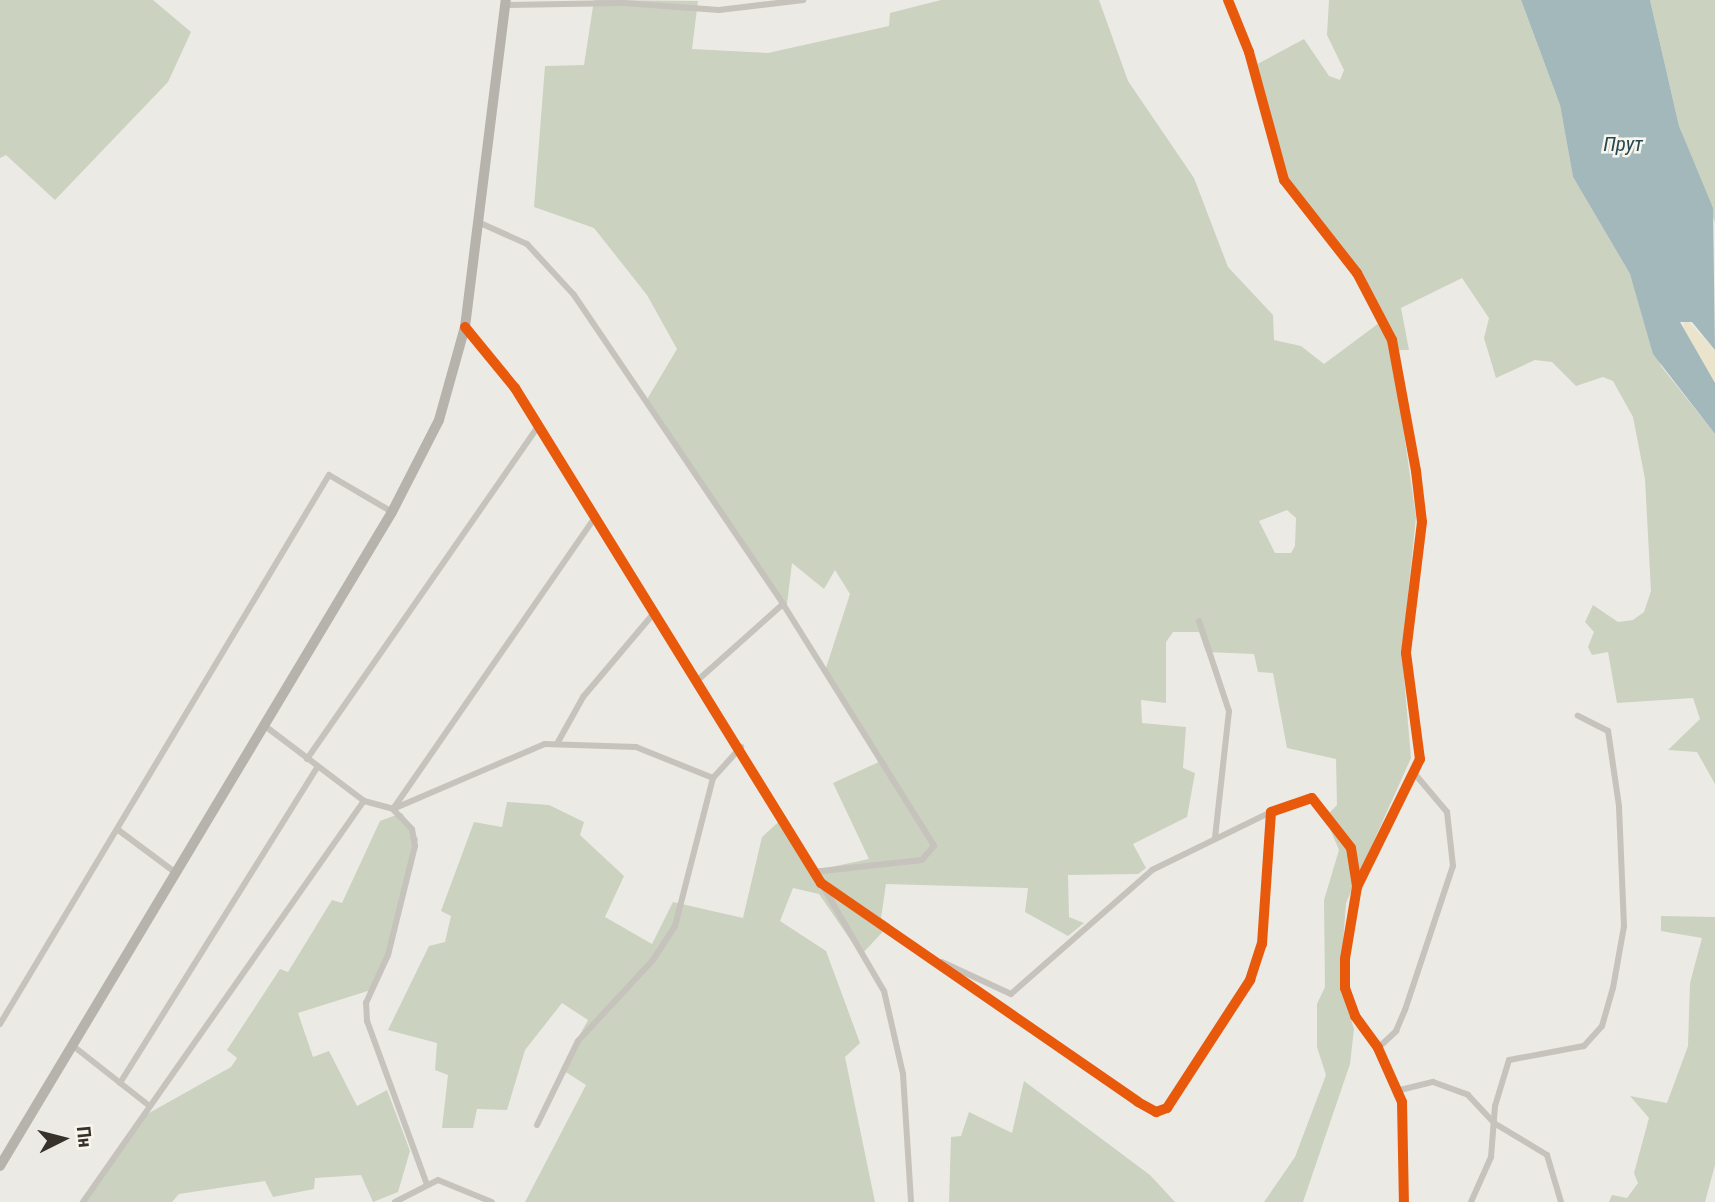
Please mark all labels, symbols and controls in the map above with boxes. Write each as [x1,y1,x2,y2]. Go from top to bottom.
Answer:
water label: Прут [1603,131,1643,157]
north arrow [28,1104,98,1174]
text: Пн [72,1125,97,1148]

